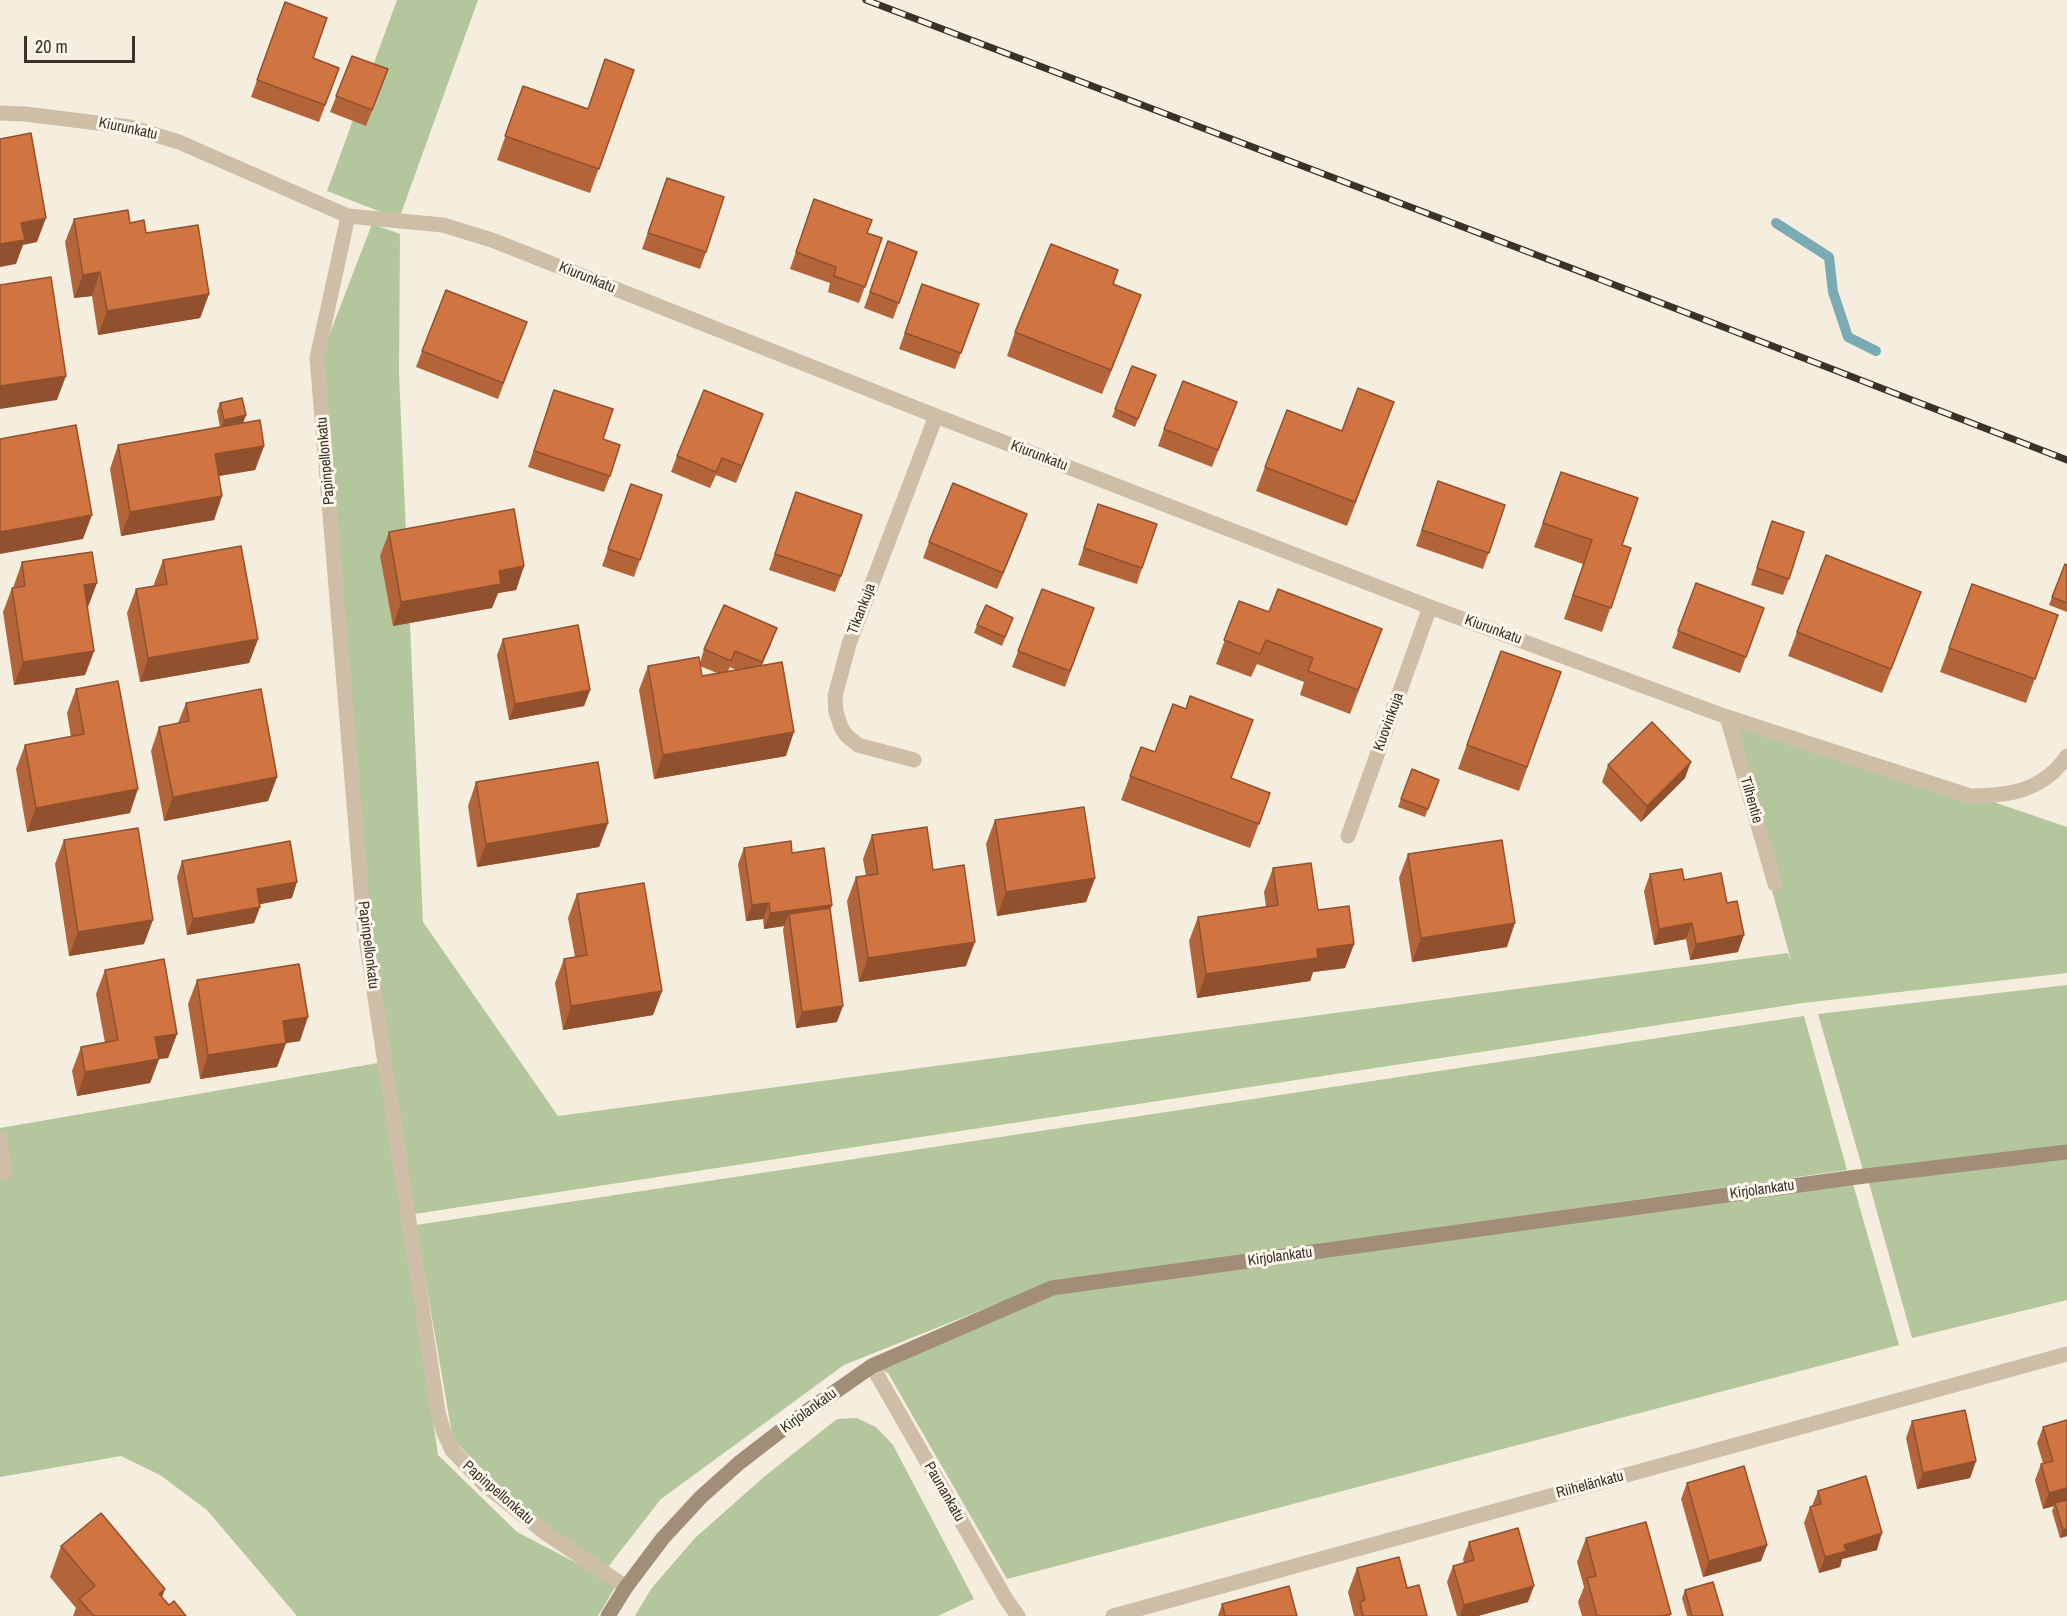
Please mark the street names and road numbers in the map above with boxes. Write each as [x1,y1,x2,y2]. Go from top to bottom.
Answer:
street label: Kiurunkatu [97,114,159,144]
street label: Kiurunkatu [556,259,618,297]
street label: Papinpellonkatu [313,416,339,506]
street label: Kiurunkatu [1008,437,1070,475]
street label: Tikankuja [844,581,880,637]
street label: Kiurunkatu [1462,611,1524,649]
street label: Kuovinkuja [1370,690,1408,754]
street label: Tilhentie [1736,775,1766,825]
street label: Papinpellonkatu [354,900,382,990]
street label: Kirjolankatu [1729,1177,1795,1203]
street label: Kirjolankatu [1247,1244,1313,1270]
street label: Kirjolankatu [777,1385,841,1437]
street label: Papinpellonkatu [459,1457,537,1529]
street label: Paunankatu [920,1459,968,1525]
street label: Riihelänkatu [1554,1467,1626,1503]

